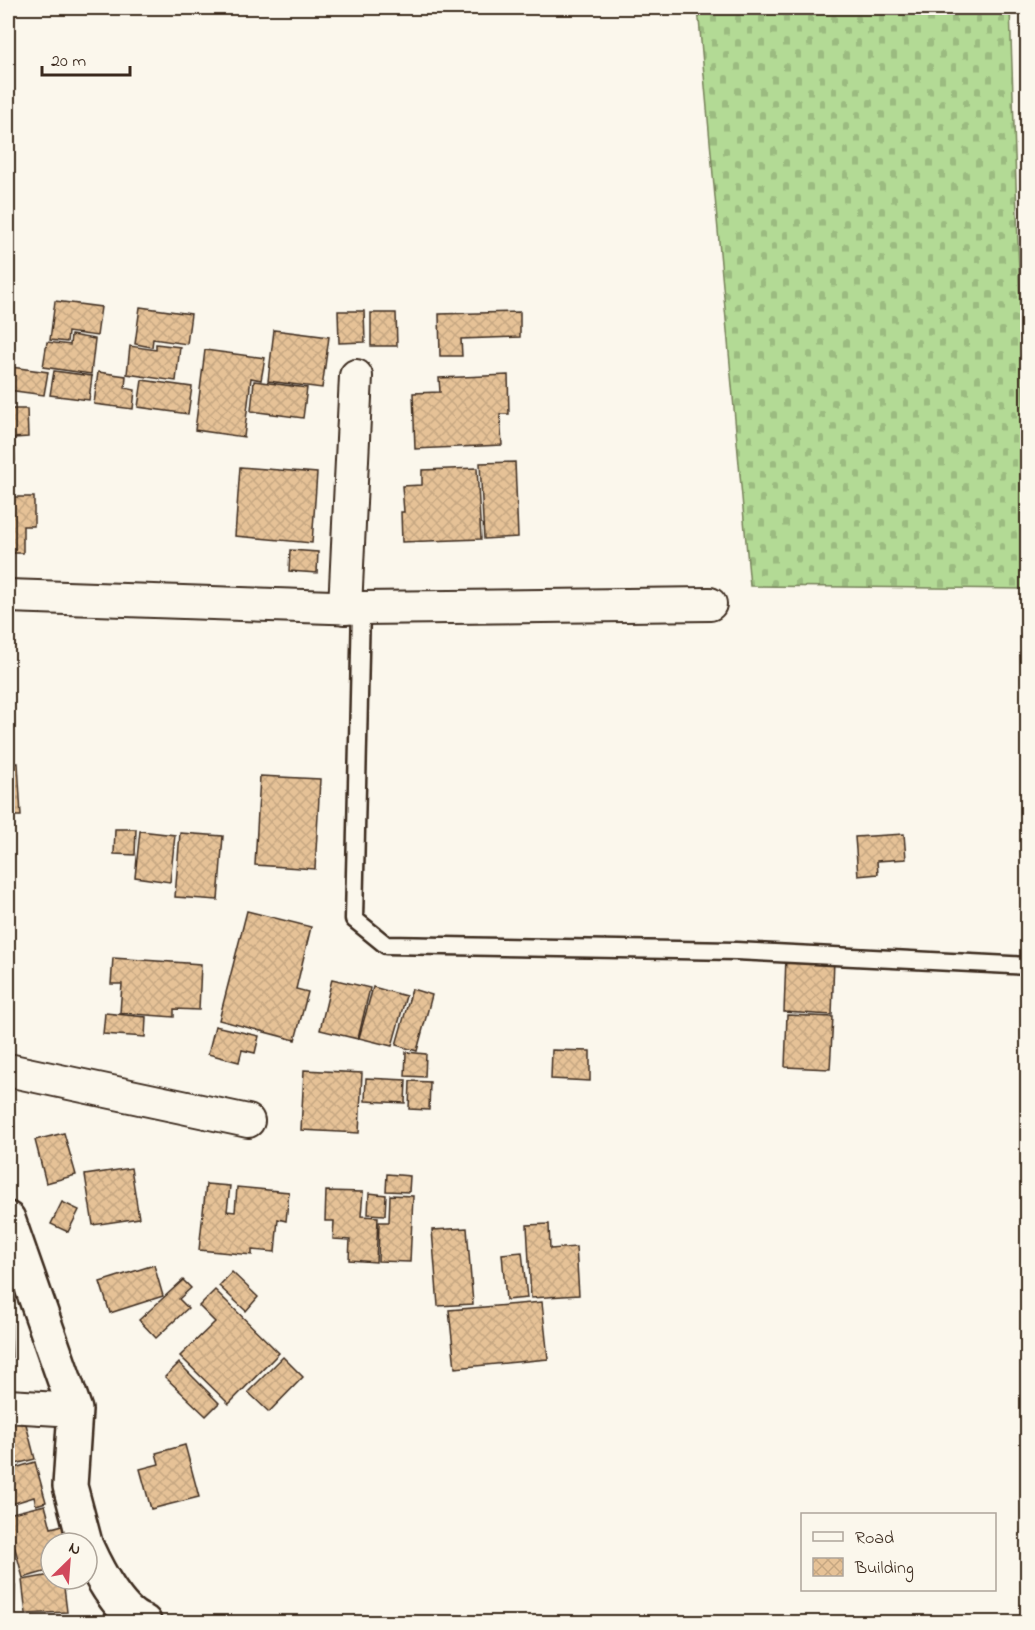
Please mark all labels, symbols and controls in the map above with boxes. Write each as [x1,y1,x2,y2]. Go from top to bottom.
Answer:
scale bar [42,39,130,77]
text: 20 m [51,49,86,75]
legend [801,1513,996,1591]
text: Road [855,1526,894,1552]
north arrow [39,1531,99,1591]
text: N [65,1536,85,1562]
text: Building [854,1556,914,1583]

